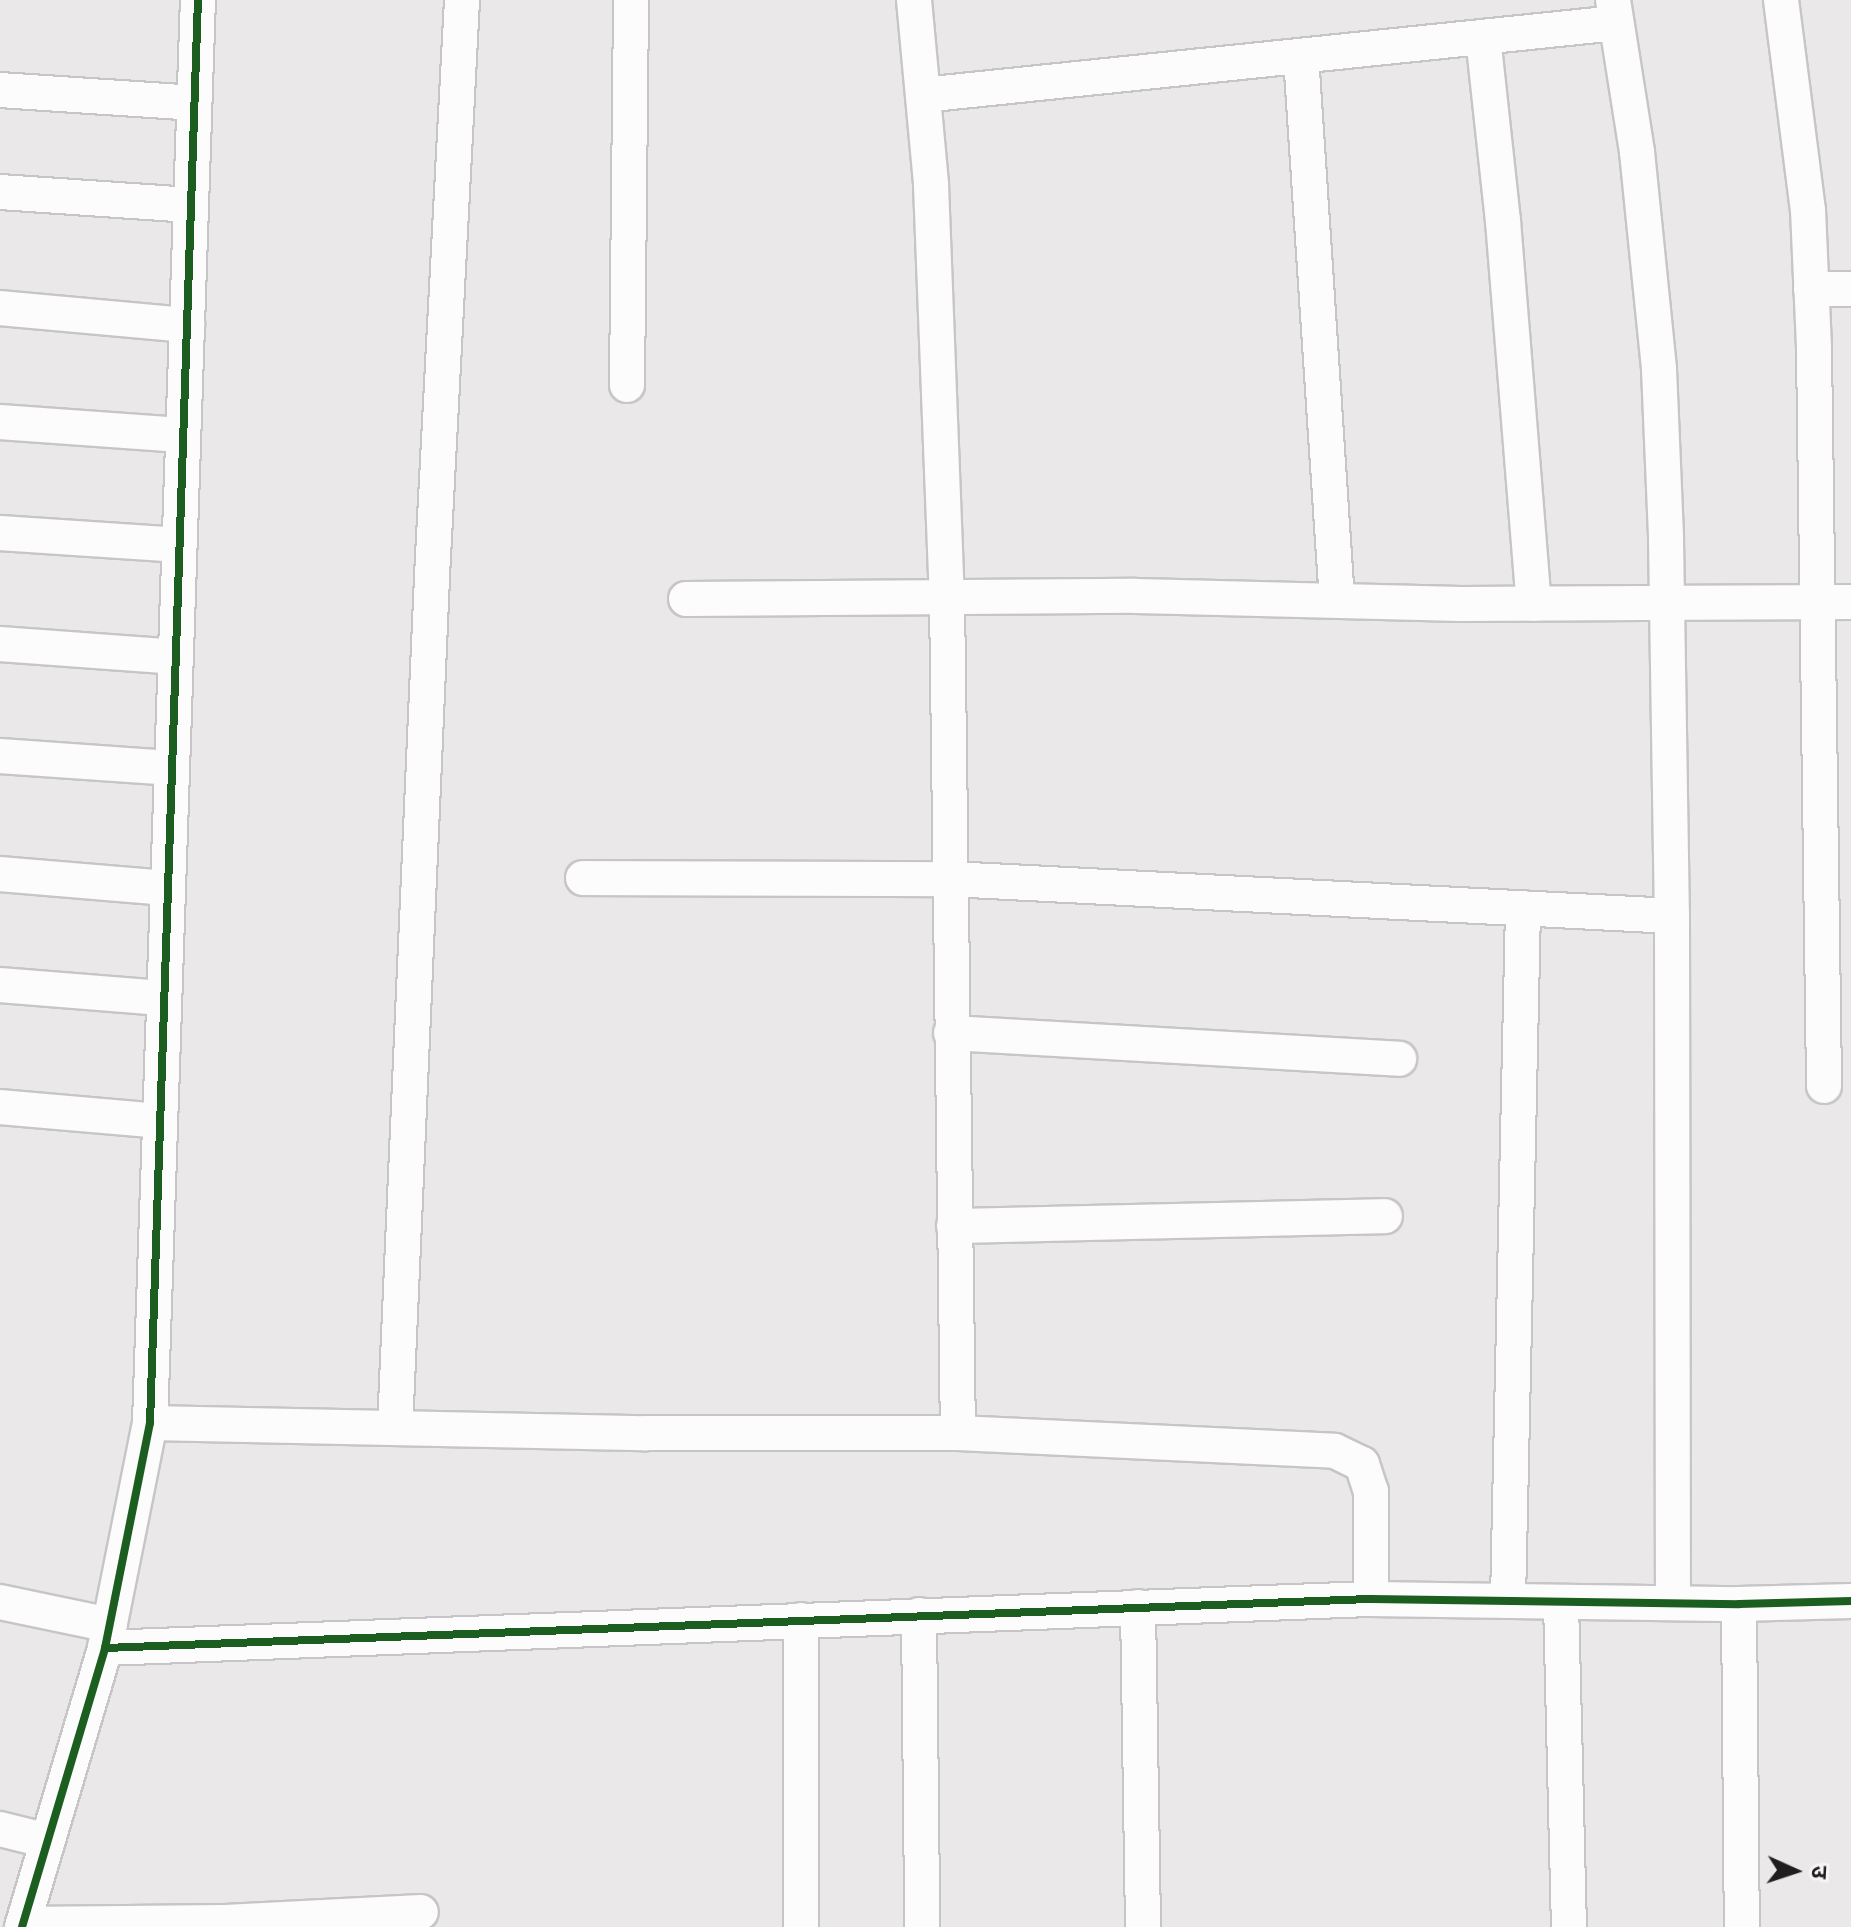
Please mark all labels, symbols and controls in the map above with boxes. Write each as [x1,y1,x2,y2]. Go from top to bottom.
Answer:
north arrow [1755,1831,1835,1911]
text: उ [1807,1865,1832,1879]

